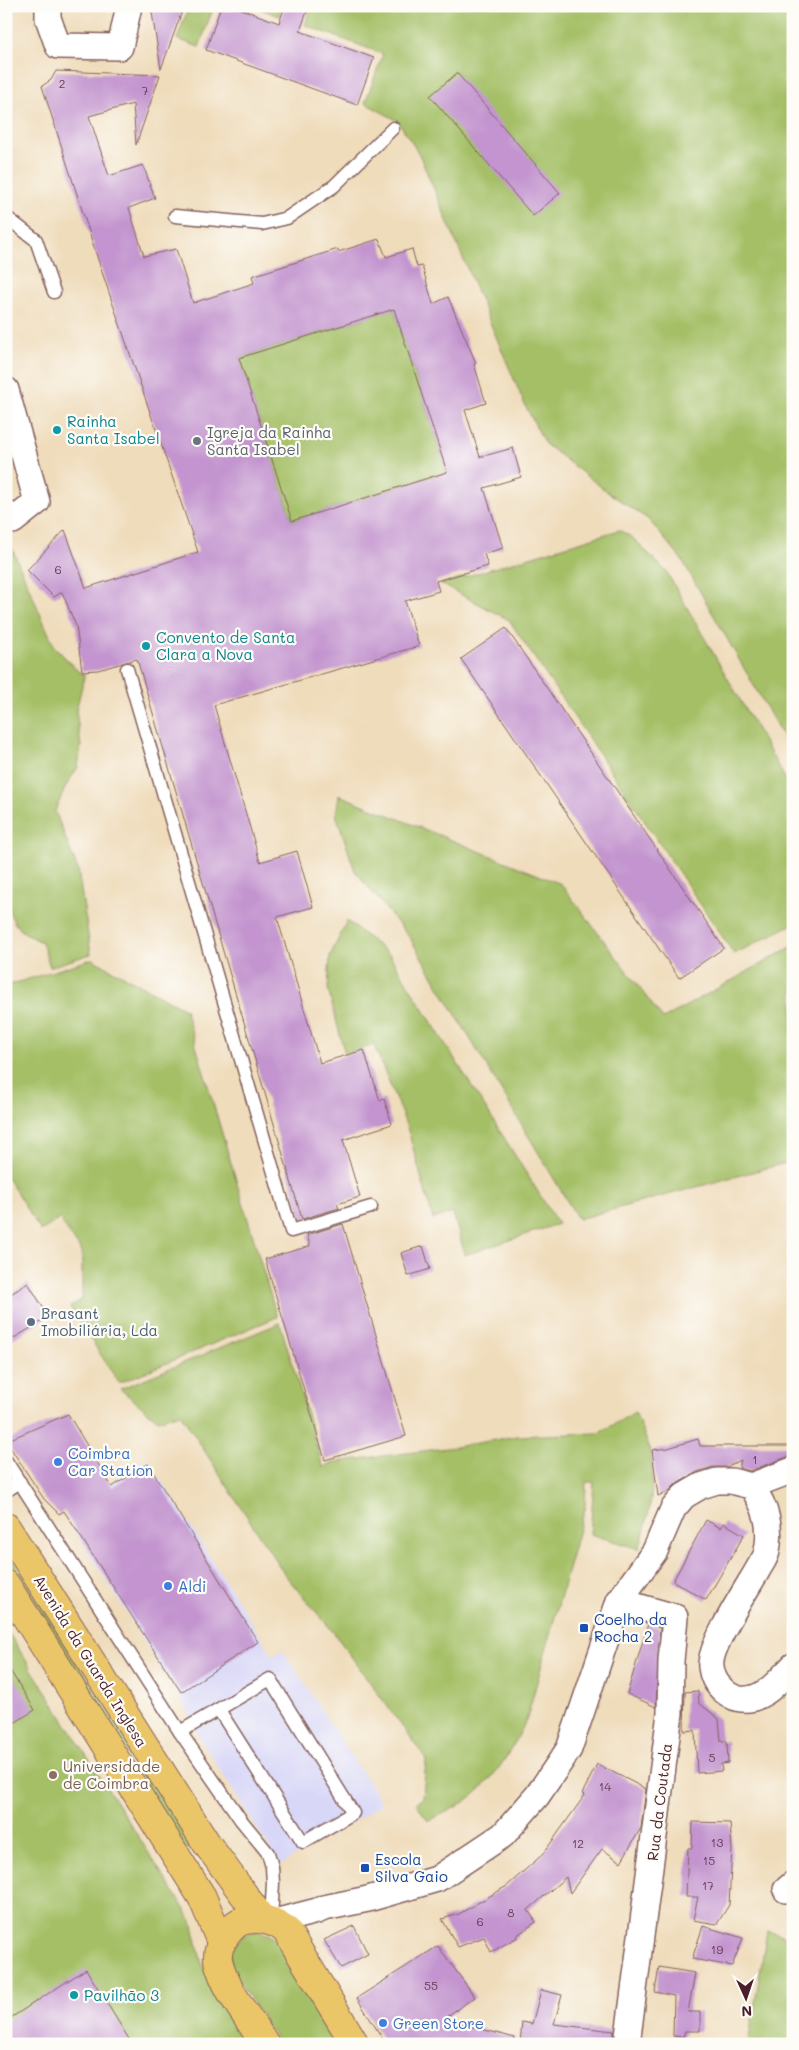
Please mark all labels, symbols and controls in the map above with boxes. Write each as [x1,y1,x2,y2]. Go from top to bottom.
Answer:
house number: 2 [59,75,65,91]
house number: 7 [142,82,149,98]
place label: Rainha Santa Isabel [67,411,160,448]
place label: Igreja da Rainha Santa Isabel [207,422,332,459]
marker: Rainha Santa Isabel [51,424,63,436]
marker: Igreja da Rainha Santa Isabel [191,435,203,447]
house number: 6 [54,561,62,577]
place label: Convento de Santa Clara a Nova [156,627,295,664]
marker: Convento de Santa Clara a Nova [140,640,152,652]
place label: Brasant Imobiliária, Lda [41,1303,158,1340]
marker: Brasant Imobiliária, Lda [25,1316,37,1328]
place label: Coimbra Car Station [68,1443,153,1480]
house number: 1 [752,1451,758,1467]
marker: Coimbra Car Station [52,1456,64,1468]
street label: Avenida da Guarda Inglesa [30,1571,152,1751]
place label: Aldi [178,1576,206,1596]
marker: Aldi [162,1580,174,1592]
place label: Coelho da Rocha 2 [594,1609,668,1646]
marker: Coelho da Rocha 2 [578,1622,590,1634]
street label: Rua da Coutada [642,1742,676,1862]
house number: 5 [709,1749,716,1765]
place label: Universidade de Coimbra [63,1756,160,1793]
marker: Universidade de Coimbra [47,1769,59,1781]
house number: 14 [599,1778,611,1794]
house number: 13 [711,1834,723,1850]
house number: 12 [572,1835,584,1851]
place label: Escola Silva Gaio [375,1849,448,1886]
house number: 15 [703,1852,715,1868]
marker: Escola Silva Gaio [359,1862,371,1874]
house number: 17 [702,1877,714,1893]
house number: 8 [507,1904,515,1920]
house number: 6 [476,1913,484,1929]
house number: 19 [711,1941,723,1957]
north arrow [722,1972,772,2022]
house number: 55 [424,1977,438,1993]
place label: Pavilhão 3 [84,1985,159,2005]
marker: Pavilhão 3 [68,1989,80,2001]
text: N [741,2002,753,2021]
place label: Green Store [393,2013,484,2033]
marker: Green Store [377,2017,389,2029]

